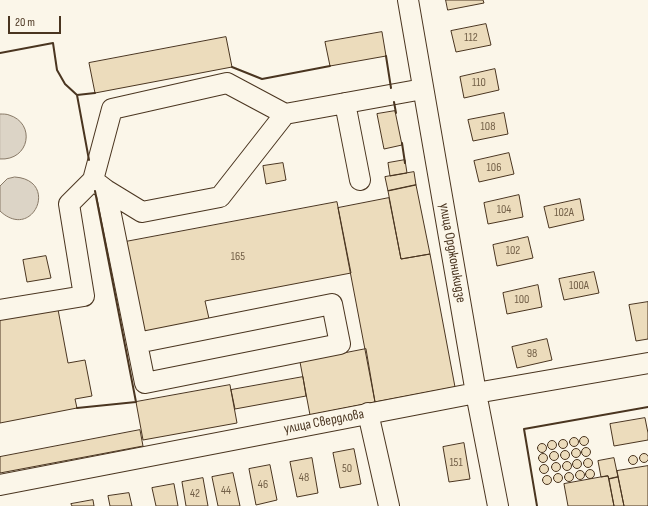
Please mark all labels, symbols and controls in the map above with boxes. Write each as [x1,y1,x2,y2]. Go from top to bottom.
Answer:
scale bar [10,8,63,34]
text: 20 m [15,15,35,30]
house number: 112 [464,31,478,45]
house number: 110 [472,76,486,90]
house number: 108 [481,120,495,134]
house number: 106 [487,161,501,175]
street label: улица Орджоникидзе [435,202,469,304]
house number: 104 [497,203,511,217]
house number: 102А [554,206,574,220]
house number: 102 [506,244,520,258]
house number: 165 [231,250,245,264]
house number: 100А [569,279,589,293]
house number: 100 [515,293,529,307]
house number: 98 [527,347,537,361]
street label: улица Свердлова [282,406,366,438]
house number: 151 [449,456,463,470]
house number: 50 [342,462,352,476]
house number: 48 [299,471,309,485]
house number: 46 [258,478,268,492]
house number: 44 [221,484,231,498]
house number: 42 [190,487,200,501]

